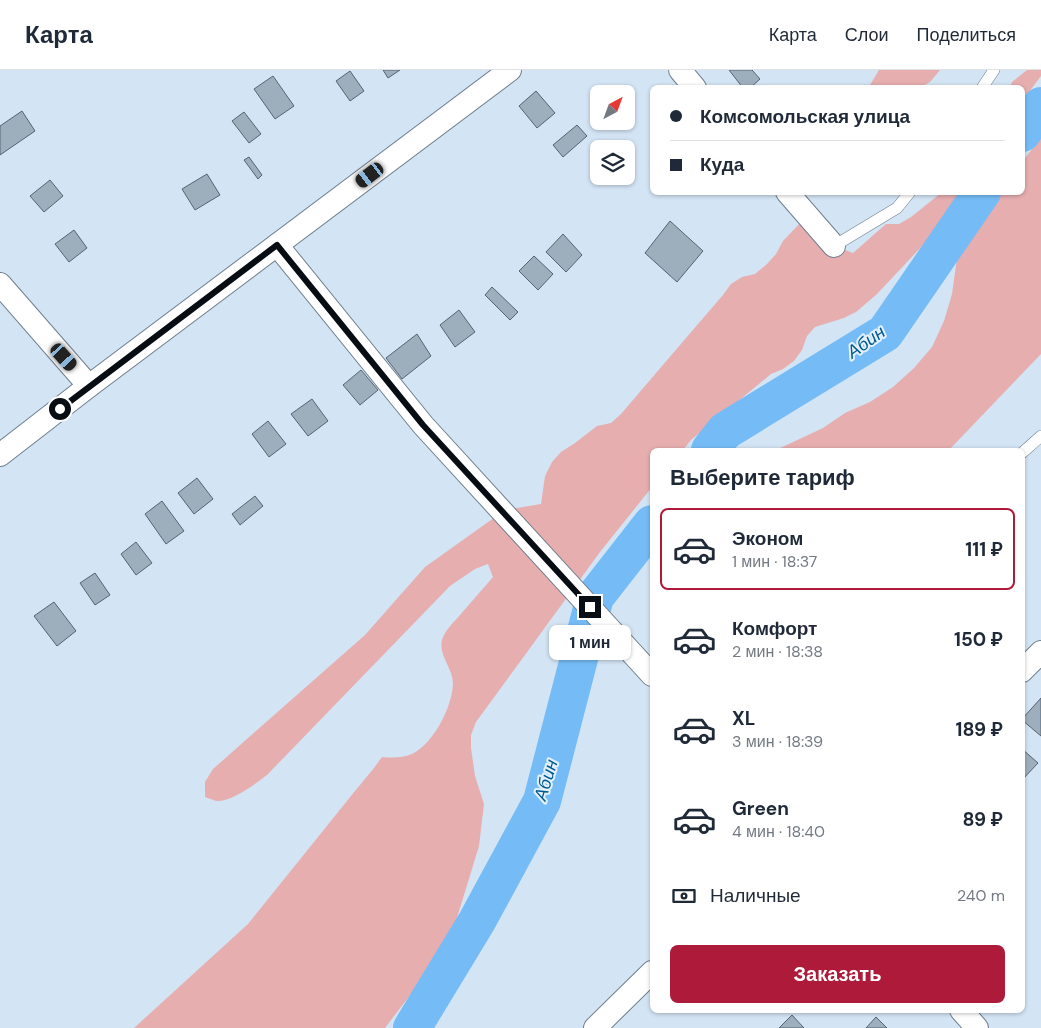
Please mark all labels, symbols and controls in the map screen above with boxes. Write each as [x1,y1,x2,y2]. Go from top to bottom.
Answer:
text: Карта [25,19,93,50]
text: Карта [769,23,817,47]
text: Слои [845,23,889,47]
text: Поделиться [917,23,1016,47]
north arrow [590,85,635,130]
map controls [590,85,635,185]
text: Комсомольская улица [700,104,910,129]
button: layers [590,140,635,185]
text: Куда [700,152,744,177]
car [353,160,386,190]
water label: Абин [841,320,890,364]
car [48,341,79,373]
route start [49,398,71,420]
text: Выберите тариф [670,463,855,492]
text: Эконом [732,526,803,551]
icon: car [672,527,717,572]
text: 111 ₽ [965,537,1003,562]
text: 1 мин · 18:37 [732,551,817,572]
route end [579,596,601,618]
text: Комфорт [732,616,817,641]
icon: car [672,617,717,662]
callout: 1 мин [549,624,631,660]
text: 150 ₽ [954,627,1003,652]
text: 1 мин [570,632,610,653]
text: 2 мин · 18:38 [732,641,823,662]
text: XL [732,706,755,731]
icon: car [672,707,717,752]
text: 189 ₽ [956,717,1003,742]
text: 3 мин · 18:39 [732,731,823,752]
water label: Абин [528,756,564,804]
text: Green [732,796,789,821]
icon: car [672,797,717,842]
text: 89 ₽ [962,807,1003,832]
text: 4 мин · 18:40 [732,821,825,842]
icon: cash [670,882,698,910]
text: Наличные [710,883,801,908]
text: 240 m [957,885,1005,906]
button: Заказать [670,945,1005,1003]

